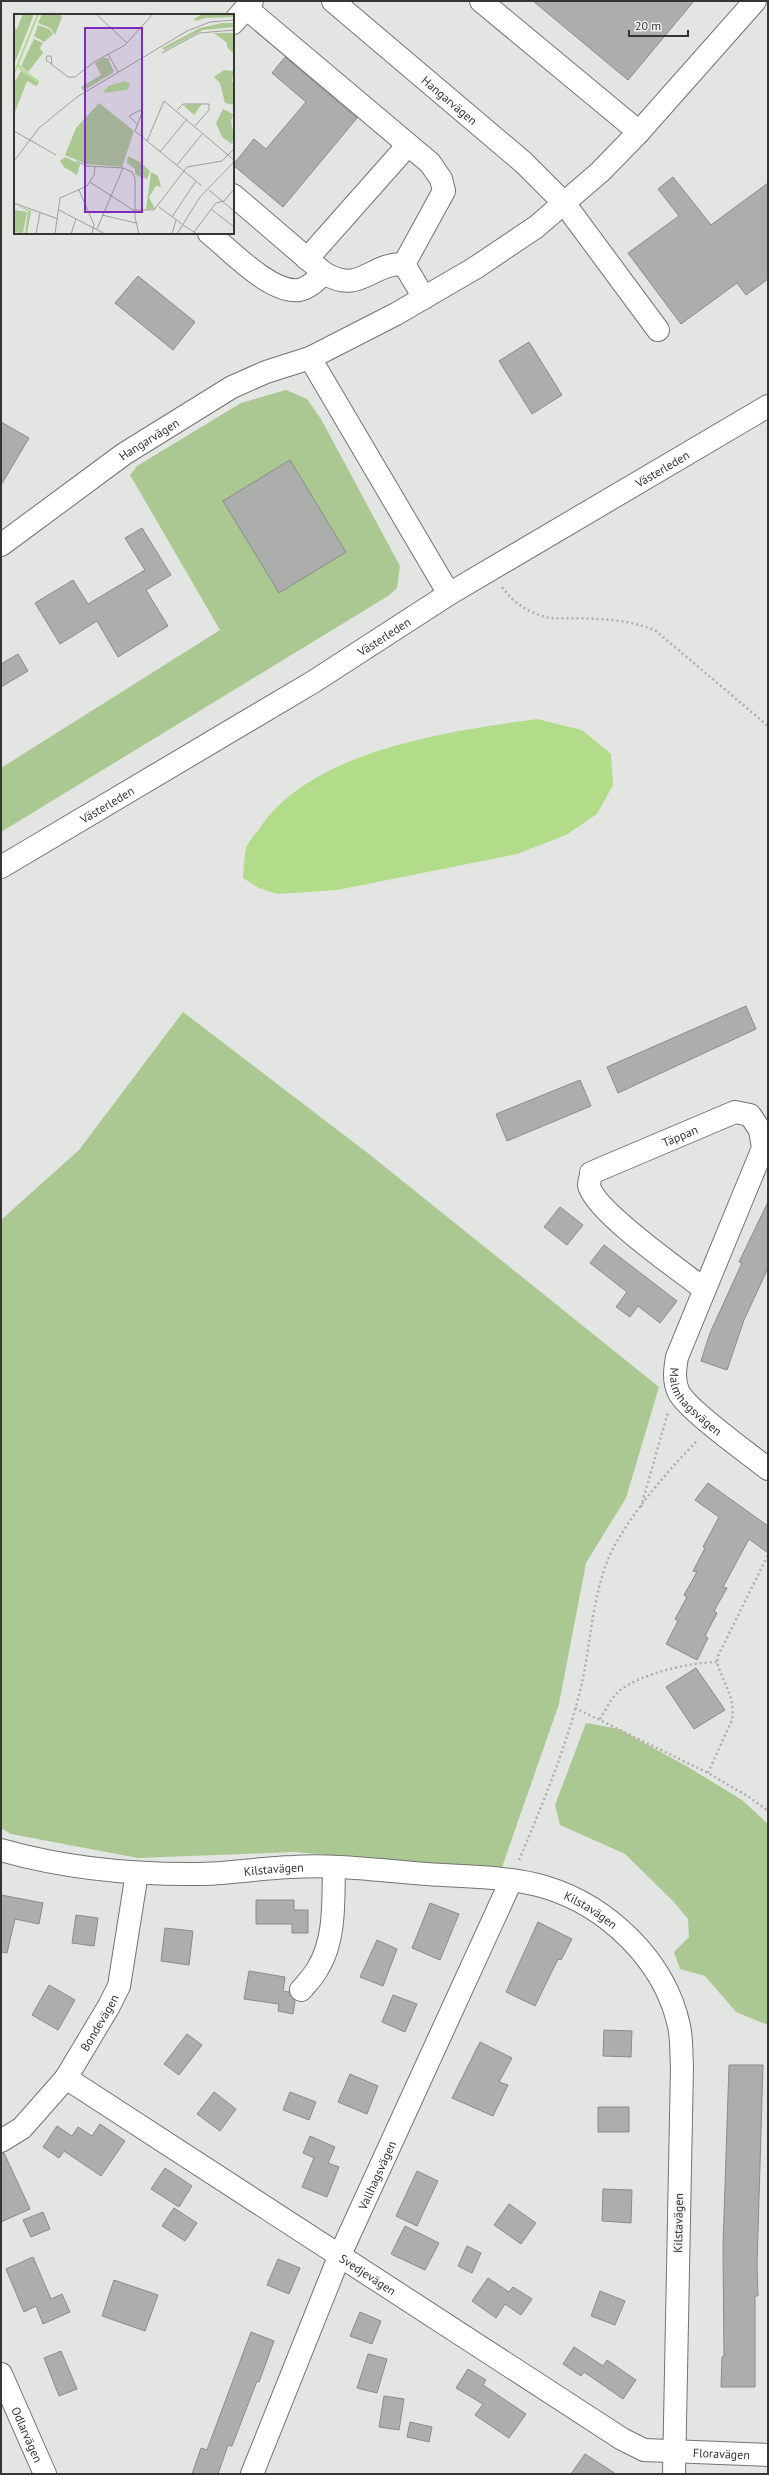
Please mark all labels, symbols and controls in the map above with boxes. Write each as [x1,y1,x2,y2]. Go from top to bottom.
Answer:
scale bar [629,12,688,38]
inset map [14,14,234,234]
text: 20 m [635,18,661,33]
street label: Hangarvägen [419,72,481,128]
street label: Hangarvägen [116,414,181,463]
street label: Västerleden [631,447,692,491]
street label: Västerleden [354,614,413,659]
street label: Västerleden [76,782,137,827]
street label: Täppan [660,1121,700,1150]
street label: Malmhagsvägen [667,1367,725,1438]
street label: Kilstavägen [243,1859,304,1878]
street label: Kilstavägen [562,1887,621,1932]
street label: Bondevägen [77,1992,121,2053]
street label: Vallhagsvägen [354,2138,399,2213]
street label: Kilstavägen [670,2193,686,2253]
street label: Svedjevägen [337,2250,399,2298]
street label: Odlarvägen [9,2404,46,2464]
street label: Floravägen [693,2444,750,2462]

